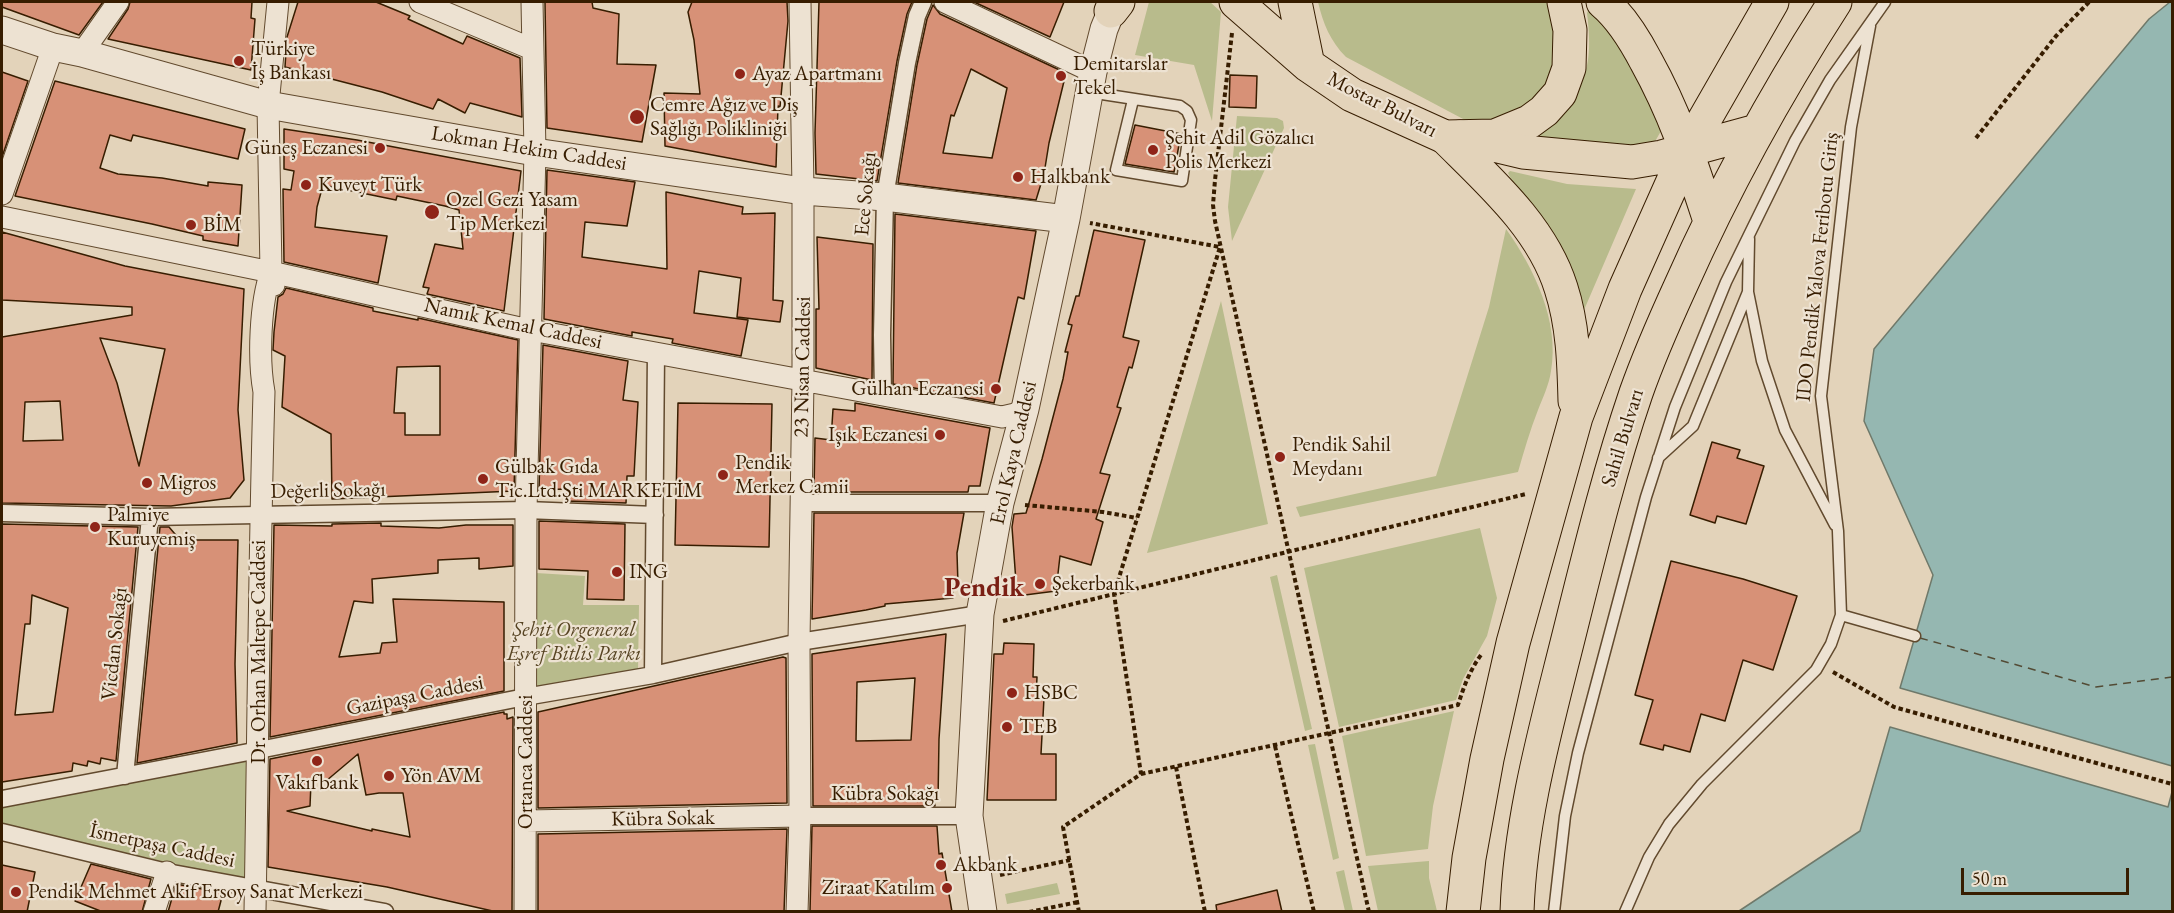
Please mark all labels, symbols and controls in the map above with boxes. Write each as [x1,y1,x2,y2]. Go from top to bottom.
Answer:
place label: Türkiye İş Bankası [251,36,331,86]
place label: Demitarslar Tekel [1073,51,1168,101]
marker: Türkiye İş Bankası [232,54,246,68]
place label: Ayaz Apartmanı [752,61,882,87]
marker: Ayaz Apartmanı [733,67,747,81]
street label: Mostar Bulvarı [1323,67,1441,143]
marker: Demitarslar Tekel [1054,69,1068,83]
place label: Cemre Ağız ve Diş Sağlığı Polikliniği [650,92,799,142]
marker: Cemre Ağız ve Diş Sağlığı Polikliniği [628,108,646,126]
street label: Lokman Hekim Caddesi [429,121,629,177]
place label: Şehit Adil Gözalıcı Polis Merkezi [1165,125,1314,175]
street label: IDO Pendik Yalova Feribotu Giriş [1791,131,1845,403]
place label: Güneş Eczanesi [245,135,368,161]
marker: Güneş Eczanesi [373,141,387,155]
marker: Şehit Adil Gözalıcı Polis Merkezi [1146,143,1160,157]
street label: Ece Sokağı [850,151,882,237]
place label: Halkbank [1030,164,1110,190]
marker: Halkbank [1011,170,1025,184]
place label: Kuveyt Türk [318,172,422,198]
marker: Kuveyt Türk [299,178,313,192]
place label: Ozel Gezi Yasam Tip Merkezi [446,187,578,237]
marker: Ozel Gezi Yasam Tip Merkezi [423,203,441,221]
place label: BİM [203,212,241,238]
marker: BİM [184,218,198,232]
street label: Namık Kemal Caddesi [422,293,604,355]
street label: 23 Nisan Caddesi [789,296,817,438]
place label: Gülhan Eczanesi [851,376,984,402]
street label: Erol Kaya Caddesi [985,379,1043,527]
marker: Gülhan Eczanesi [989,382,1003,396]
street label: Sahil Bulvarı [1596,386,1650,490]
place label: Işık Eczanesi [828,422,928,448]
marker: Işık Eczanesi [933,428,947,442]
place label: Pendik Sahil Meydanı [1292,432,1391,482]
place label: Pendik Merkez Camii [735,450,849,500]
marker: Pendik Sahil Meydanı [1273,450,1287,464]
place label: Gülbak Gıda Tic.Ltd.Şti MARKETİM [495,454,702,504]
marker: Pendik Merkez Camii [716,468,730,482]
place label: Migros [159,470,216,496]
marker: Gülbak Gıda Tic.Ltd.Şti MARKETİM [476,472,490,486]
marker: Migros [140,476,154,490]
street label: Değerli Sokağı [270,477,386,505]
place label: Palmiye Kuruyemiş [107,502,196,552]
marker: Palmiye Kuruyemiş [88,520,102,534]
street label: Dr. Orhan Maltepe Caddesi [246,540,272,764]
place label: ING [629,559,668,585]
marker: ING [610,565,624,579]
place label: Şekerbank [1052,571,1135,597]
district label: Pendik [944,573,1024,605]
marker: Şekerbank [1033,577,1047,591]
street label: Vicdan Sokağı [97,586,133,702]
park label: Şehit Orgeneral Eşref Bitlis Parkı [507,617,641,667]
street label: Gazipaşa Caddesi [344,670,486,722]
place label: HSBC [1024,680,1078,706]
marker: HSBC [1005,686,1019,700]
street label: Ortanca Caddesi [513,695,539,829]
place label: TEB [1019,714,1057,740]
marker: TEB [1000,720,1014,734]
marker: Vakıfbank [310,754,324,768]
place label: Yön AVM [401,763,481,789]
marker: Yön AVM [382,769,396,783]
place label: Vakıfbank [275,770,359,796]
street label: Kübra Sokağı [831,781,939,807]
street label: Kübra Sokak [611,805,715,833]
street label: İsmetpaşa Caddesi [87,818,237,874]
place label: Akbank [953,852,1017,878]
scale bar [1964,856,2132,894]
marker: Akbank [934,858,948,872]
text: 50 m [1972,867,2007,890]
place label: Ziraat Katılım [822,875,935,901]
place label: Pendik Mehmet Akif Ersoy Sanat Merkezi [28,879,363,905]
marker: Ziraat Katılım [940,881,954,895]
marker: Pendik Mehmet Akif Ersoy Sanat Merkezi [9,885,23,899]

